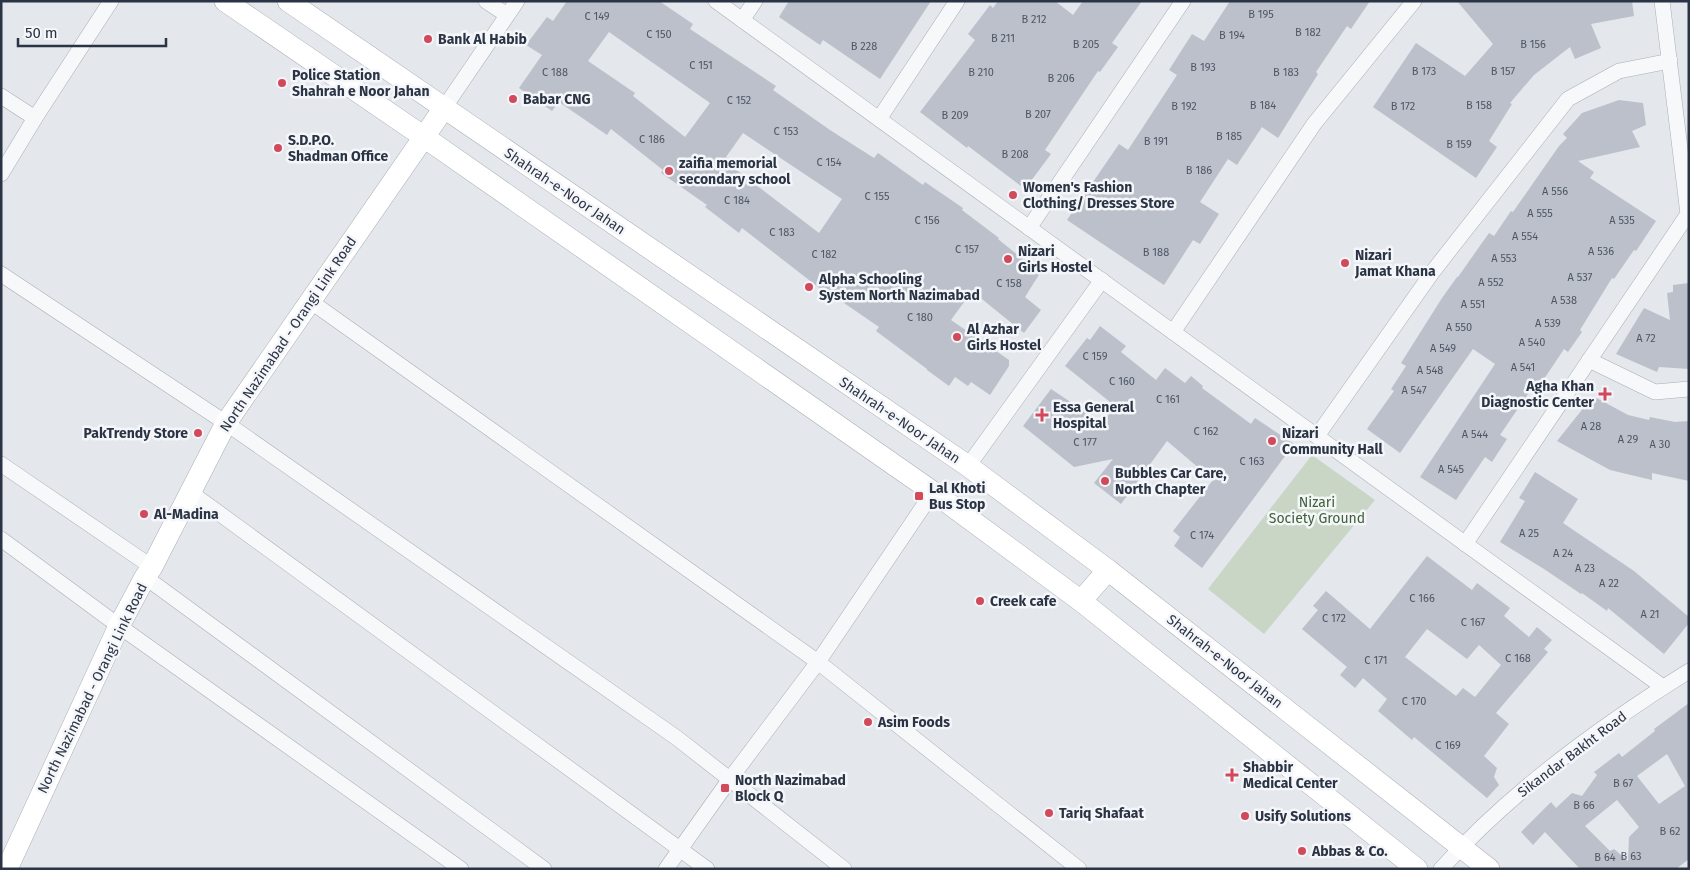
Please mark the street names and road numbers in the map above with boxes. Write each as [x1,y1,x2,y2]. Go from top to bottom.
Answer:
street label: Shahrah-e-Noor Jahan [501,145,628,238]
street label: North Nazimabad - Orangi Link Road [217,233,360,435]
street label: Shahrah-e-Noor Jahan [836,374,963,467]
street label: North Nazimabad - Orangi Link Road [34,580,151,796]
street label: Shahrah-e-Noor Jahan [1163,611,1286,712]
street label: Sikandar Bakht Road [1514,708,1630,801]

